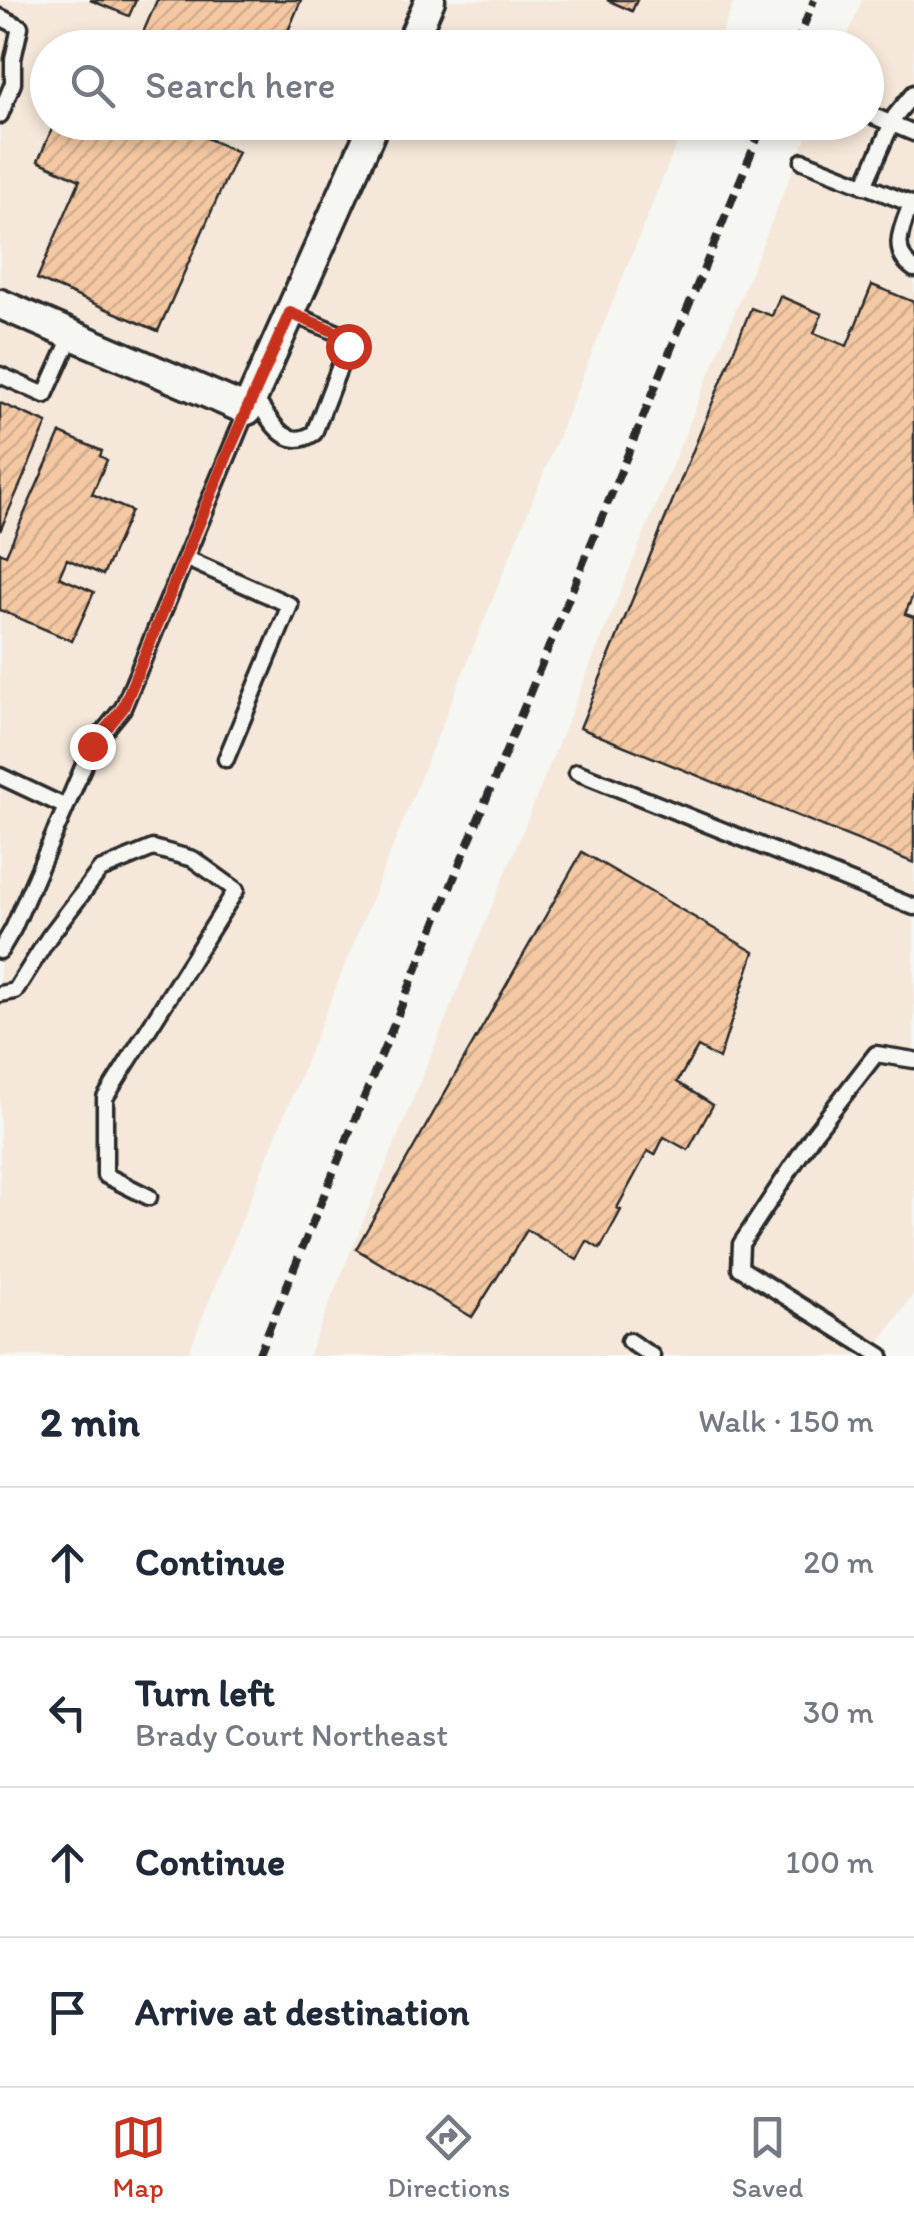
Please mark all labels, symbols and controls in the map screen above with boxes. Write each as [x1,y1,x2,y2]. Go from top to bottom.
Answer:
search box [30,30,884,140]
icon: search [65,58,120,113]
text: Search here [145,62,336,108]
route start [326,324,372,370]
route end [70,724,116,770]
text: 2 min [40,1396,140,1447]
text: Walk · 150 m [698,1402,874,1440]
icon: ahead [40,1535,95,1590]
text: Continue [135,1539,285,1585]
text: 20 m [803,1543,874,1581]
text: Turn left [135,1670,275,1716]
icon: left [40,1685,95,1740]
text: 30 m [803,1693,874,1731]
text: Brady Court Northeast [135,1716,448,1754]
icon: ahead [40,1835,95,1890]
text: Continue [135,1839,285,1885]
text: 100 m [786,1843,874,1881]
icon: arrive [40,1985,95,2040]
text: Arrive at destination [135,1989,470,2035]
tab: Map [111,2110,166,2204]
tab: Directions [387,2110,510,2204]
tab: Saved [732,2110,803,2204]

